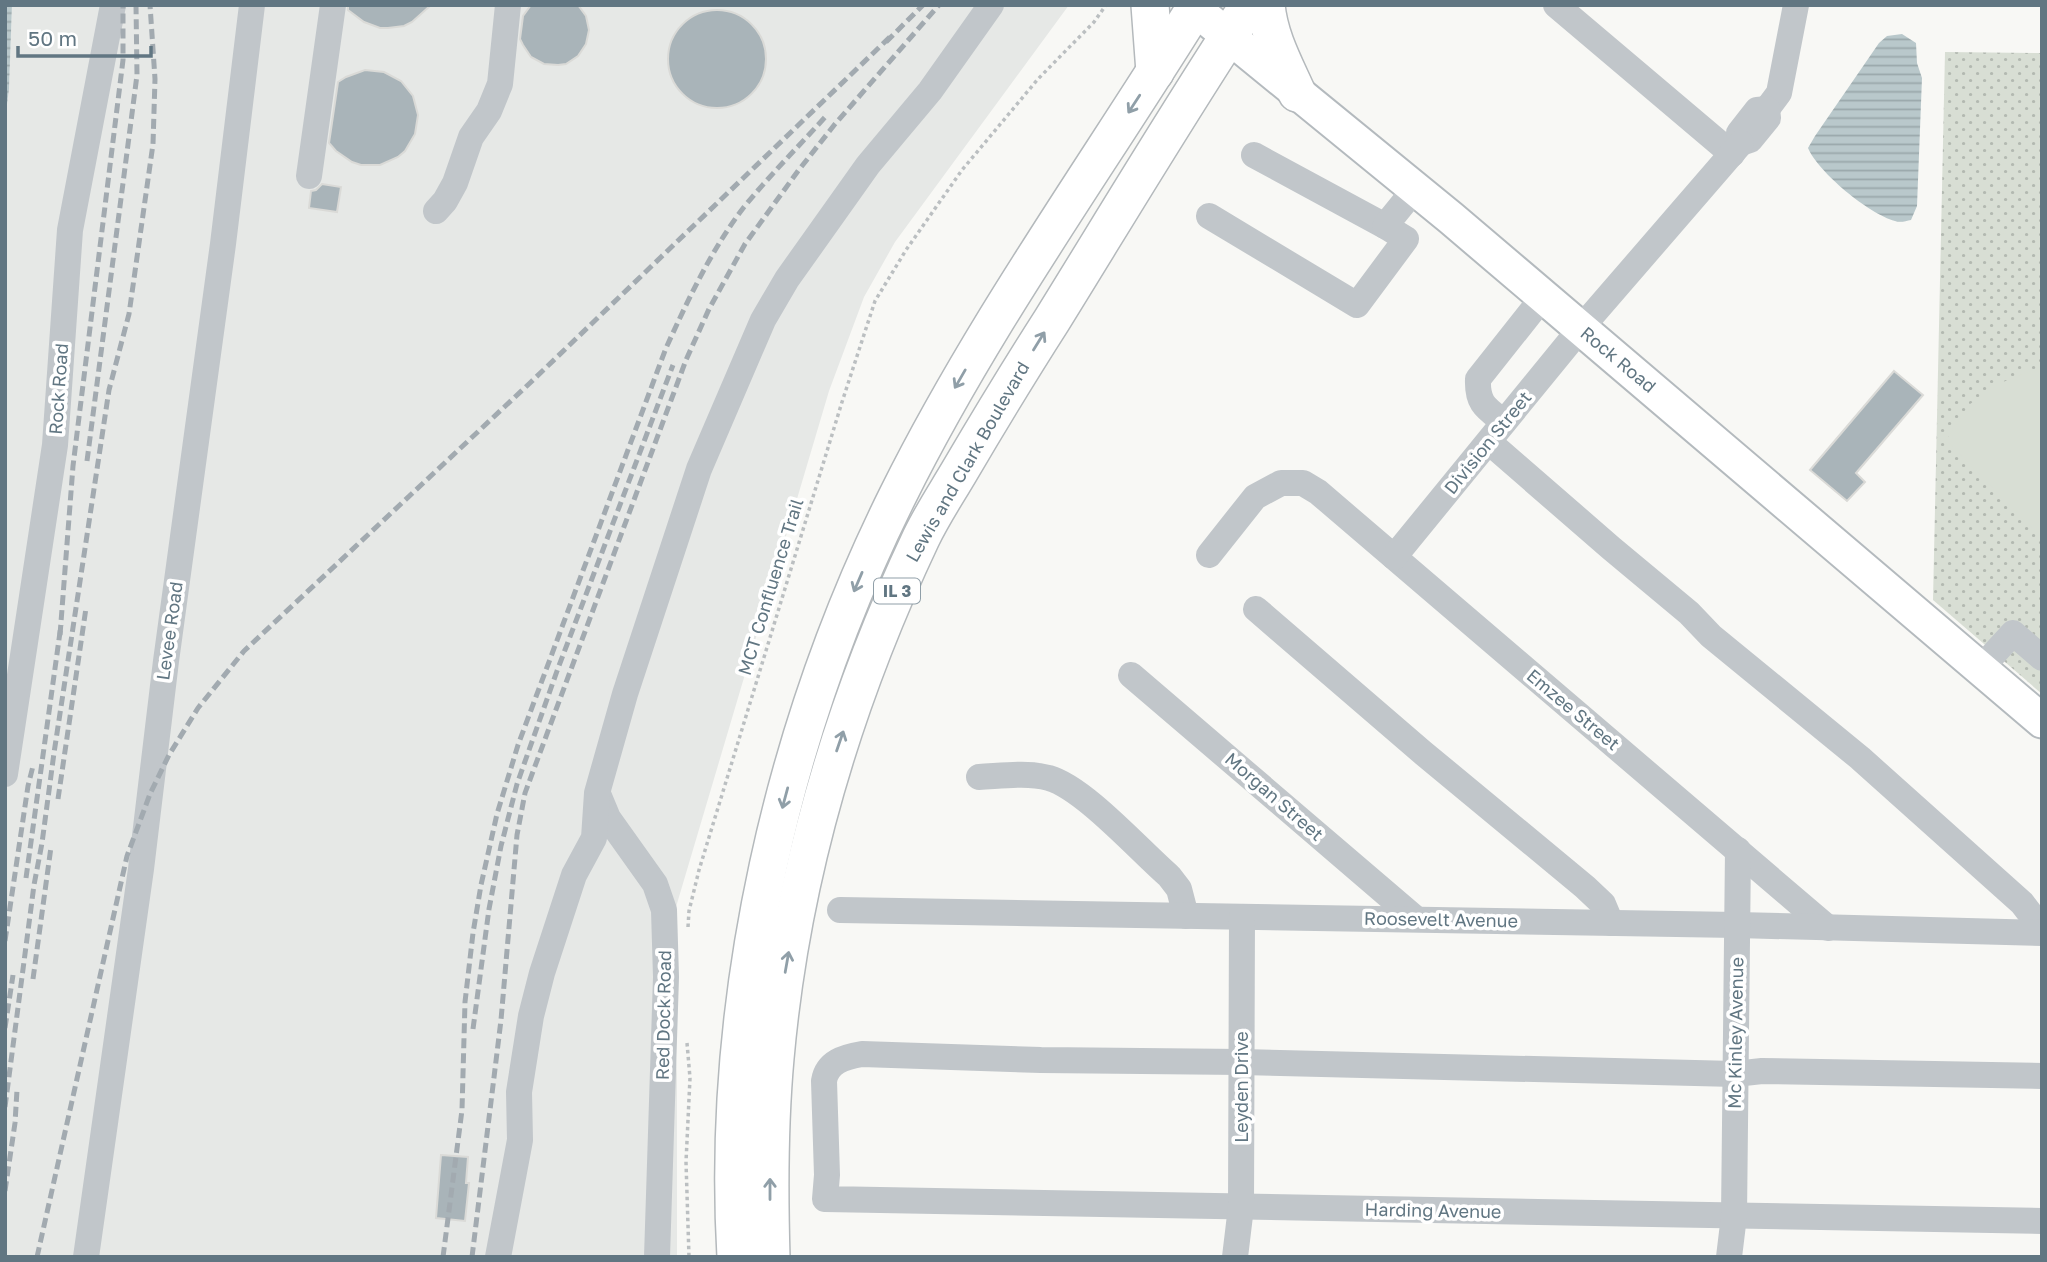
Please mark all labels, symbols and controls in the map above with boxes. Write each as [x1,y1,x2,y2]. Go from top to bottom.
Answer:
scale bar [18,14,150,58]
text: 50 m [28,25,77,51]
one-way arrow [1127,94,1141,113]
street label: Rock Road [1577,321,1661,397]
one-way arrow [1031,332,1046,351]
street label: Rock Road [44,343,72,435]
street label: Lewis and Clark Boulevard [901,357,1034,566]
one-way arrow [953,369,967,389]
street label: Division Street [1439,386,1536,498]
street label: MCT Confluence Trail [733,495,807,678]
one-way arrow [851,571,864,593]
road number: IL 3 [874,578,920,604]
street label: Levee Road [151,580,187,682]
street label: Emzee Street [1523,664,1625,755]
one-way arrow [834,730,847,752]
street label: Morgan Street [1221,748,1328,845]
one-way arrow [778,786,791,808]
street label: Roosevelt Avenue [1364,907,1518,931]
street label: Red Dock Road [651,950,675,1080]
one-way arrow [781,951,795,974]
street label: Mc Kinley Avenue [1723,957,1747,1109]
street label: Leyden Drive [1230,1031,1252,1143]
one-way arrow [763,1177,777,1200]
street label: Harding Avenue [1364,1198,1502,1222]

